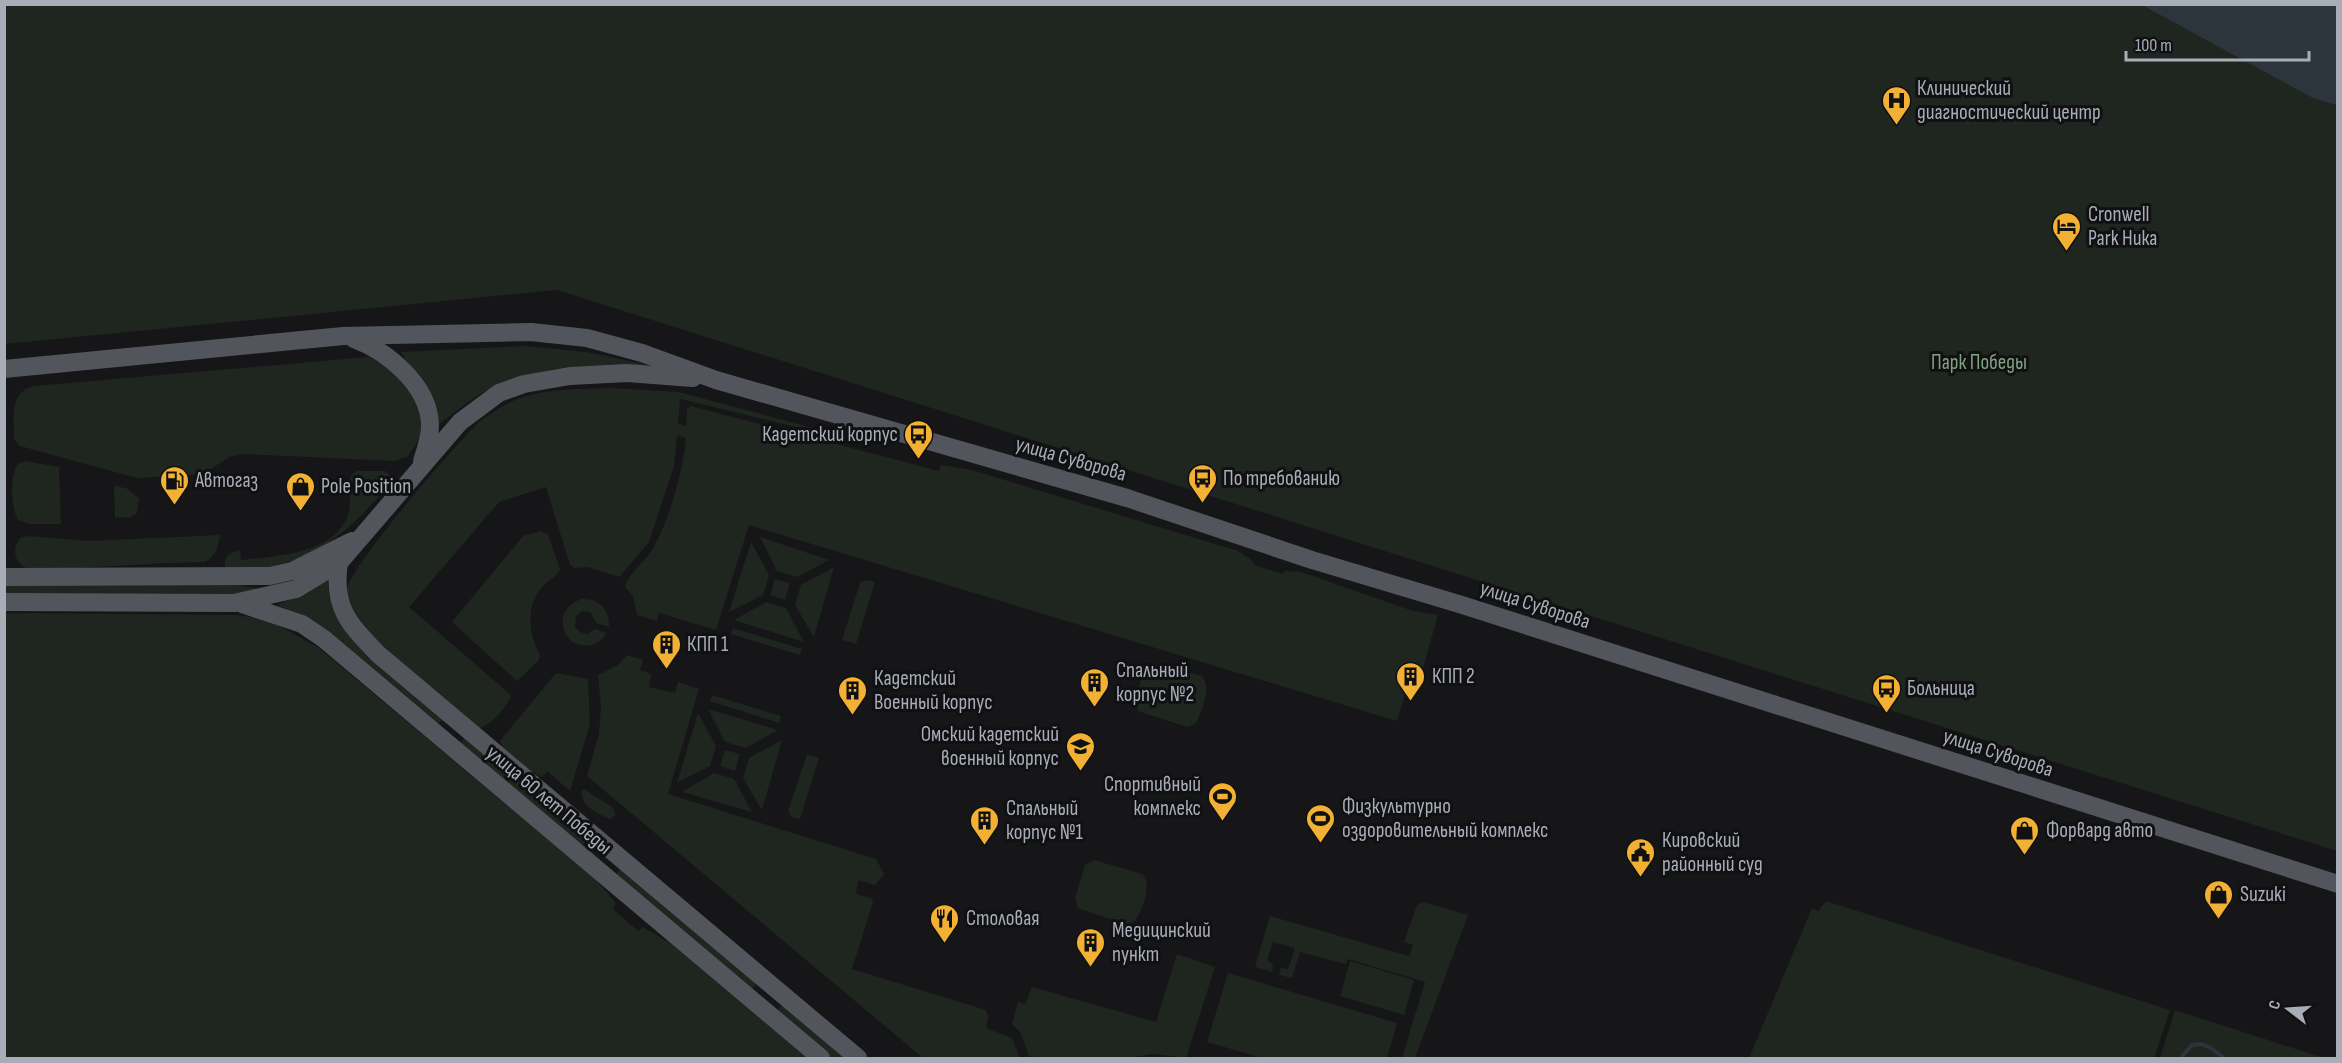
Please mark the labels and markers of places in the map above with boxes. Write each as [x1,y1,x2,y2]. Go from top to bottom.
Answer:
place label: Клинический диагностический центр [1917,76,2101,125]
hospital icon: Клинический диагностический центр [1880,84,1912,126]
place label: Cronwell Park Ника [2088,202,2157,251]
hotel icon: Cronwell Park Ника [2051,210,2083,252]
bus stop icon: Кадетский корпус [903,418,935,460]
place label: Кадетский корпус [762,422,898,447]
bus stop icon: По требованию [1186,462,1218,504]
fuel station icon: Автогаз [158,464,190,506]
place label: По требованию [1223,466,1340,491]
place label: Автогаз [194,468,258,493]
shop icon: Pole Position [284,470,316,512]
place label: Pole Position [321,474,411,499]
building icon: КПП 1 [650,628,682,670]
place label: КПП 1 [687,632,729,657]
place label: Спальный корпус №2 [1116,658,1194,707]
building icon: КПП 2 [1395,660,1427,702]
place label: КПП 2 [1432,664,1475,689]
place label: Кадетский Военный корпус [874,666,993,715]
building icon: Спальный корпус №2 [1079,666,1111,708]
bus stop icon: Больница [1870,672,1902,714]
building icon: Кадетский Военный корпус [837,674,869,716]
place label: Больница [1907,676,1975,701]
place label: Омский кадетский военный корпус [921,722,1059,771]
school or university icon: Омский кадетский военный корпус [1064,730,1096,772]
place label: Спортивный комплекс [1104,772,1201,821]
sports icon: Спортивный комплекс [1206,780,1238,822]
place label: Физкультурно оздоровительный комплекс [1342,794,1548,843]
place label: Спальный корпус №1 [1006,796,1084,845]
sports icon: Физкультурно оздоровительный комплекс [1305,802,1337,844]
building icon: Спальный корпус №1 [969,804,1001,846]
shop icon: Форвард авто [2009,814,2041,856]
place label: Форвард авто [2046,818,2153,843]
place label: Кировский районный суд [1662,828,1763,877]
public building icon: Кировский районный суд [1625,836,1657,878]
shop icon: Suzuki [2203,878,2235,920]
place label: Suzuki [2240,882,2286,907]
restaurant icon: Столовая [929,902,961,944]
place label: Столовая [966,906,1039,931]
place label: Медицинский пункт [1112,918,1211,967]
building icon: Медицинский пункт [1075,926,1107,968]

